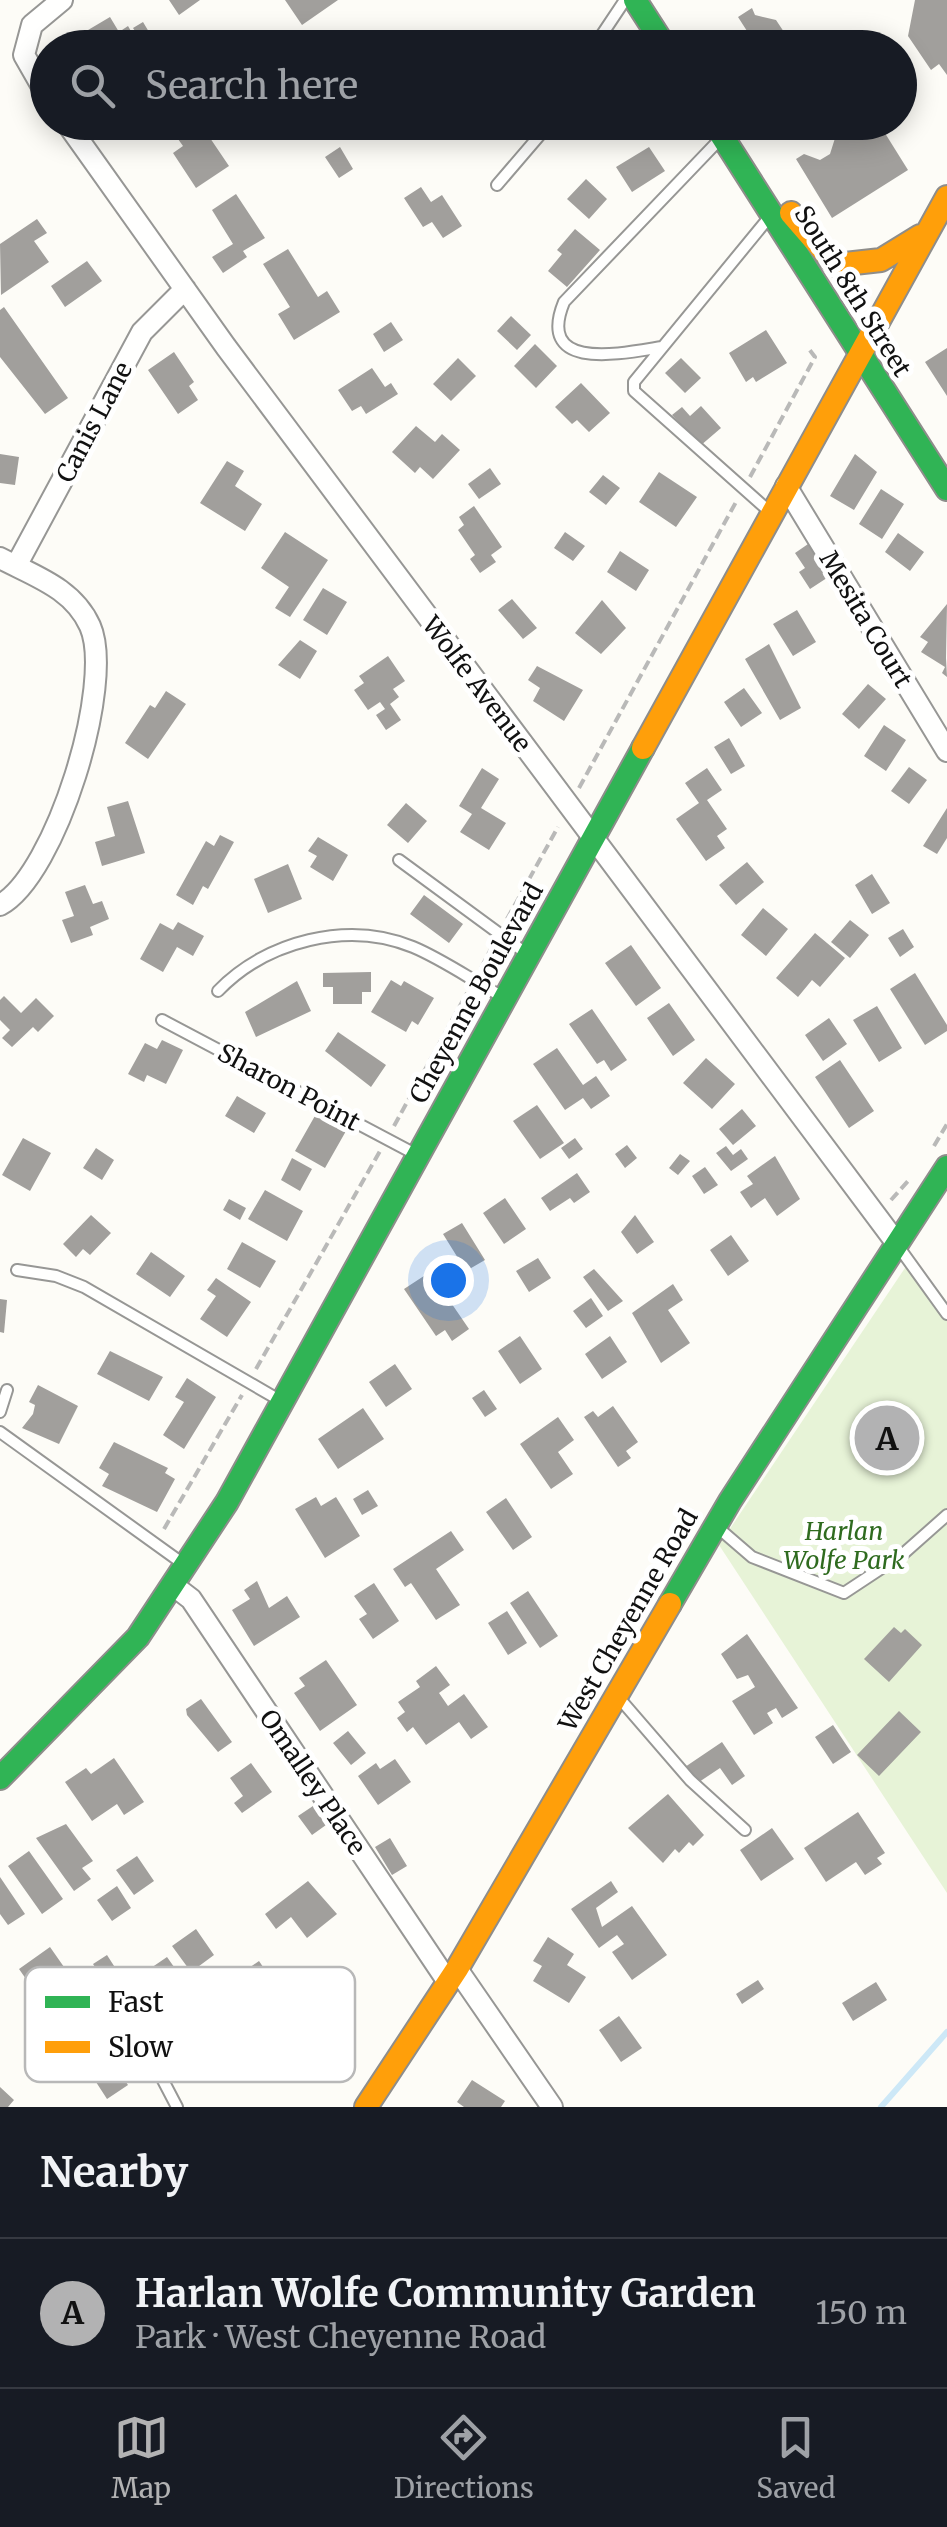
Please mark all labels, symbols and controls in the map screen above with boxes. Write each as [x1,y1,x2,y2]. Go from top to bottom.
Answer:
search box [30,30,917,140]
icon: search [65,58,120,113]
text: Search here [145,62,358,109]
street label: South 8th Street [788,200,919,383]
street label: Canis Lane [49,356,139,488]
street label: Mesita Court [813,545,919,693]
street label: Wolfe Avenue [415,609,538,758]
street label: Cheyenne Boulevard [402,877,550,1109]
street label: Sharon Point [212,1036,366,1138]
your location [423,1255,474,1306]
pin: A [854,1400,920,1476]
street label: West Cheyenne Road [551,1503,705,1738]
park label: Harlan Wolfe Park [783,1515,905,1576]
street label: Omalley Place [253,1703,373,1861]
legend [25,1967,355,2082]
text: Fast [108,1984,164,2020]
text: Slow [108,2029,173,2065]
text: Nearby [40,2146,188,2198]
text: Harlan Wolfe Community Garden [135,2270,756,2317]
text: A [61,2293,84,2333]
text: 150 m [815,2293,907,2333]
text: Park · West Cheyenne Road [135,2317,546,2357]
tab: Map [111,2410,171,2506]
tab: Directions [394,2410,534,2506]
tab: Saved [756,2410,836,2506]

